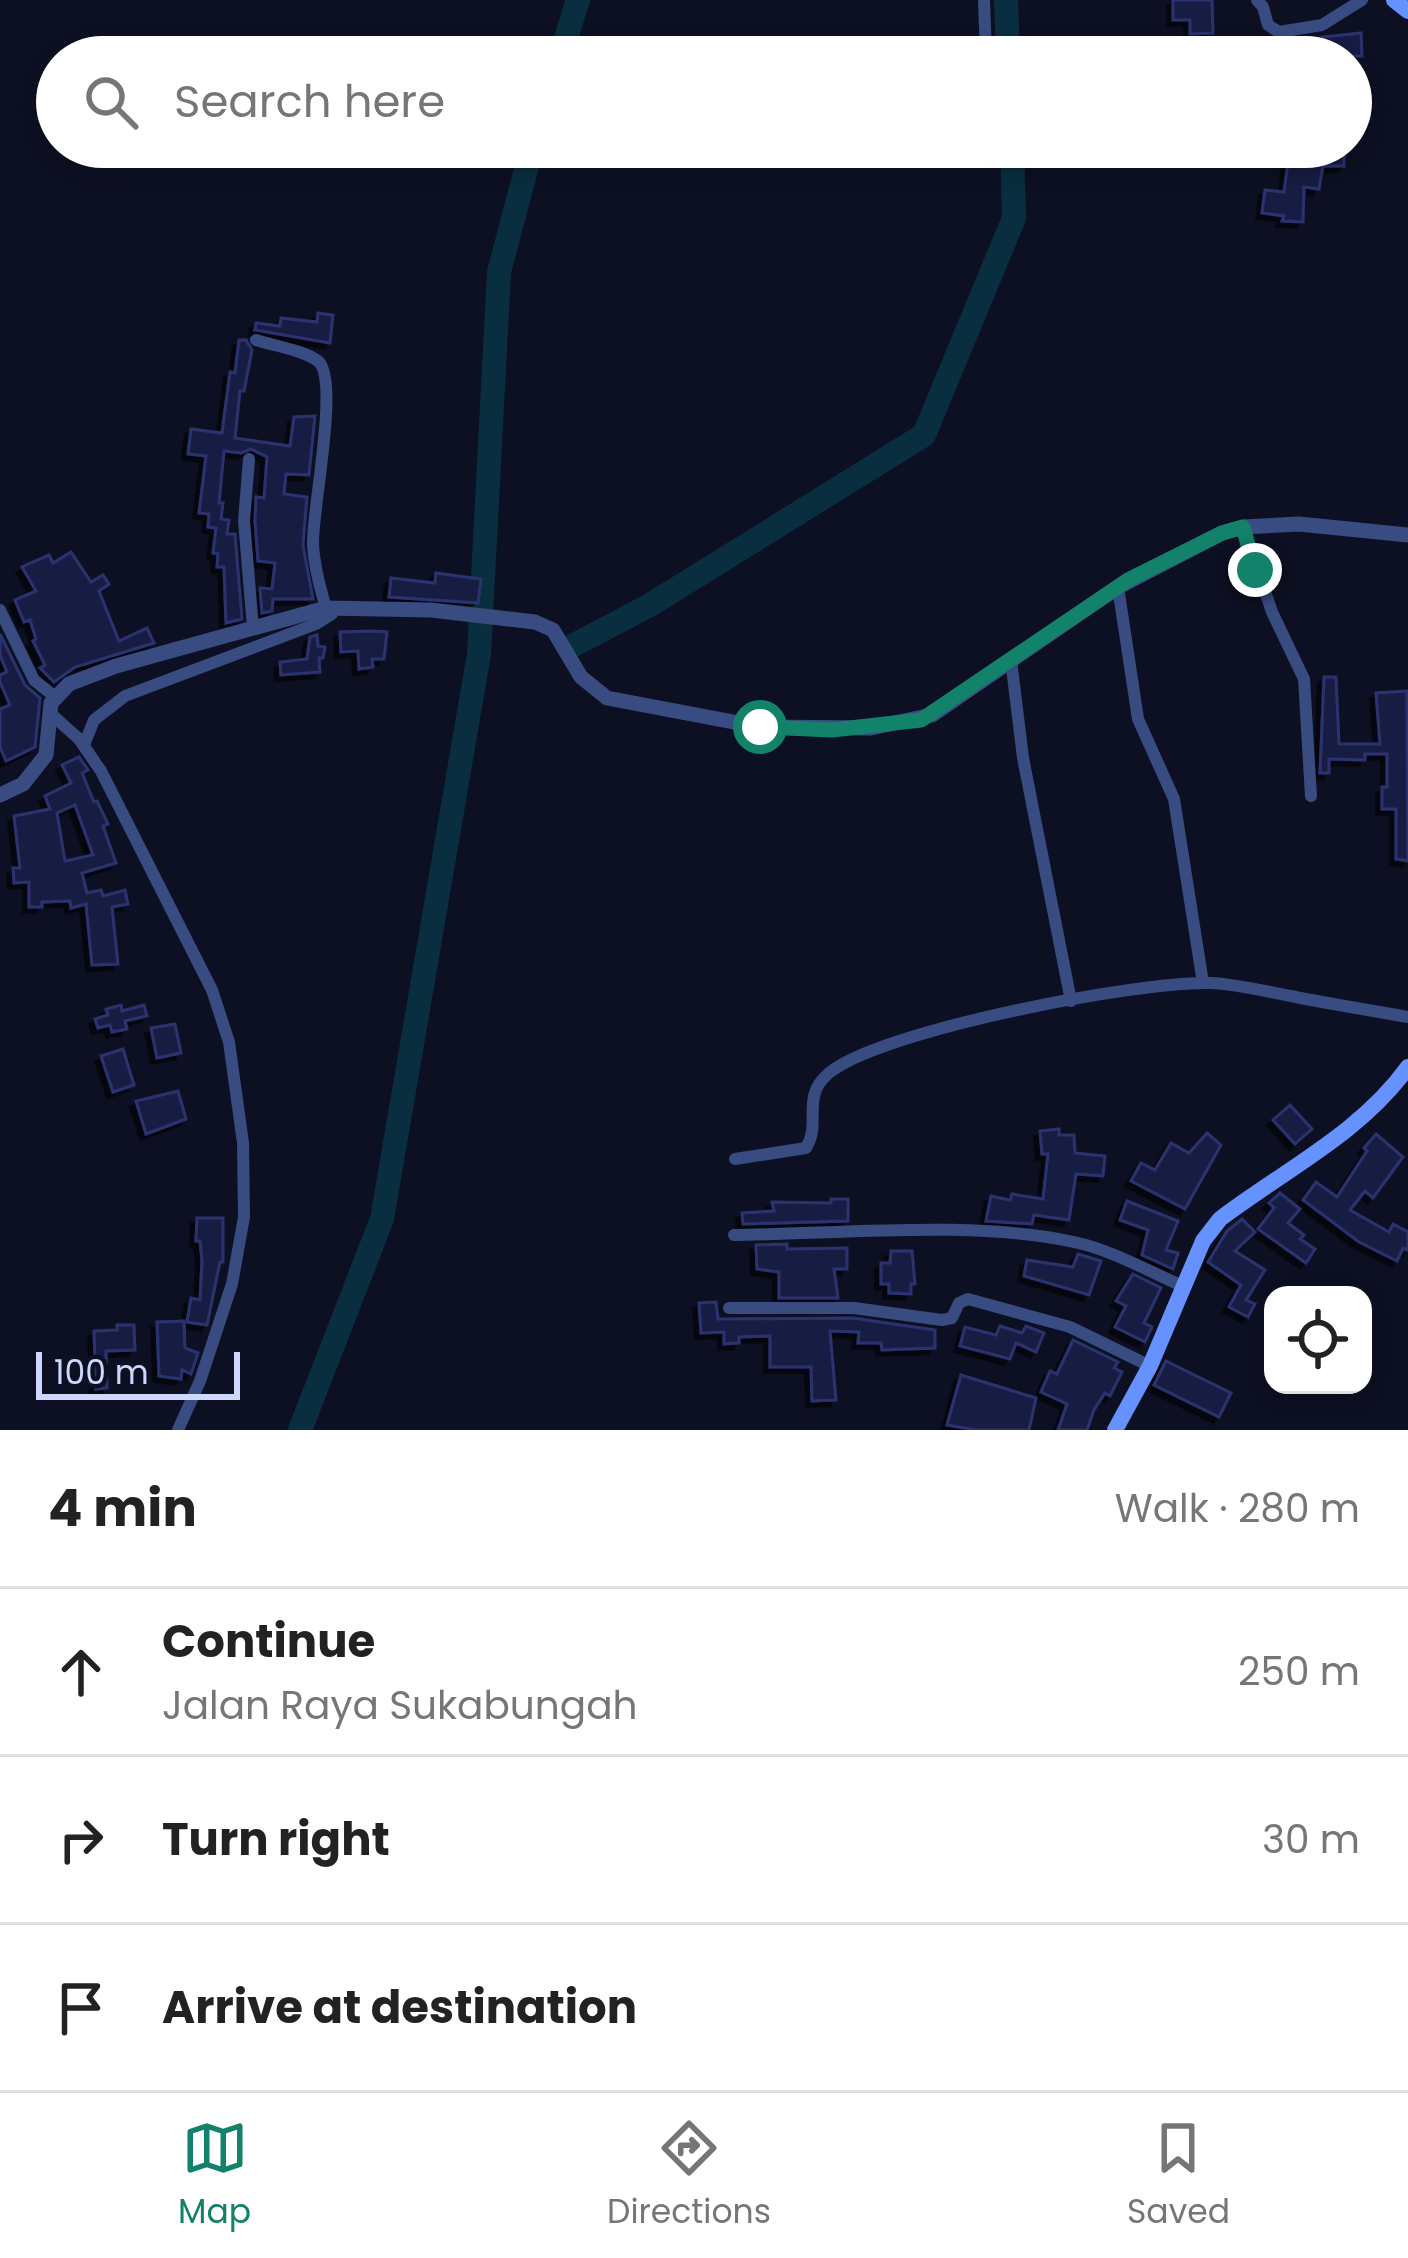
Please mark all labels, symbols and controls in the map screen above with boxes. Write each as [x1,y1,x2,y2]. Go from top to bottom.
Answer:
search box [36,36,1372,168]
icon: search [78,69,144,135]
text: Search here [174,70,445,133]
route end [1228,543,1282,597]
route start [733,700,787,754]
map controls [1264,1286,1372,1394]
button: locate [1264,1286,1372,1394]
scale bar [36,1346,240,1399]
text: 100 m [54,1349,149,1396]
text: 4 min [48,1472,197,1544]
text: Walk · 280 m [1115,1481,1360,1536]
text: Continue [162,1610,375,1673]
icon: ahead [48,1639,114,1705]
text: 250 m [1238,1644,1360,1699]
text: Jalan Raya Sukabungah [162,1678,637,1733]
icon: right [48,1807,114,1873]
text: Turn right [162,1808,390,1871]
text: 30 m [1262,1812,1360,1867]
icon: arrive [48,1975,114,2041]
text: Arrive at destination [162,1976,637,2039]
tab: Map [178,2115,251,2237]
tab: Directions [607,2115,771,2237]
tab: Saved [1127,2115,1230,2237]

